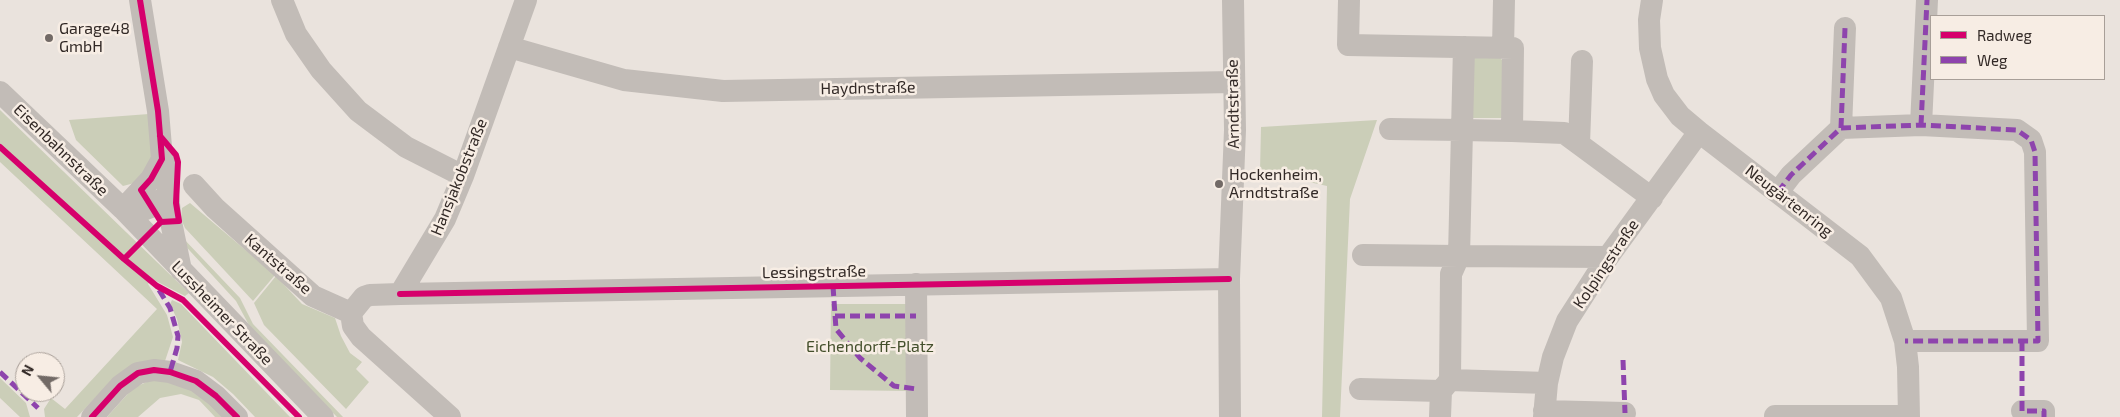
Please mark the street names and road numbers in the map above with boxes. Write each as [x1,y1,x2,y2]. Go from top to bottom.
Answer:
street label: Arndtstraße [1223,59,1243,149]
street label: Haydnstraße [820,78,916,98]
street label: Eisenbahnstraße [10,100,112,200]
street label: Hansjakobstraße [427,116,491,238]
street label: Neugärtenring [1741,161,1837,241]
street label: Kolpingstraße [1569,216,1643,312]
street label: Kantstraße [241,230,315,298]
street label: Lussheimer Straße [167,257,277,369]
street label: Lessingstraße [762,261,866,283]

